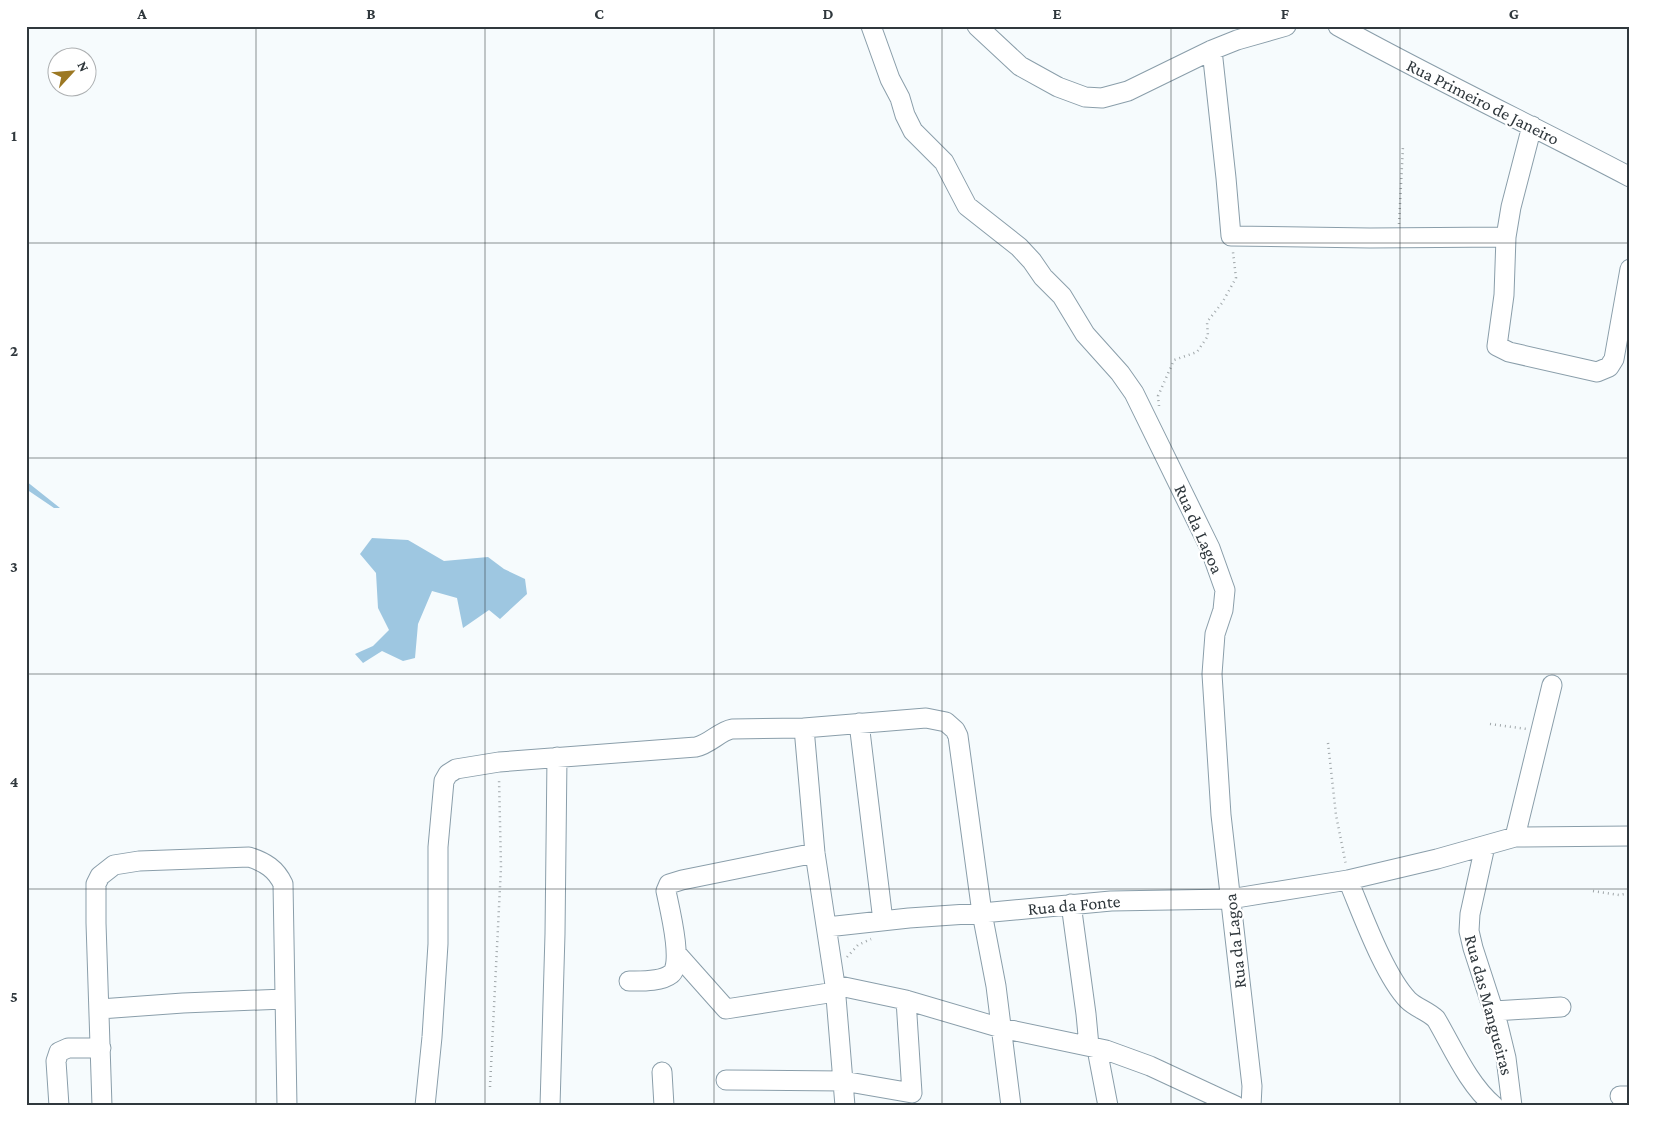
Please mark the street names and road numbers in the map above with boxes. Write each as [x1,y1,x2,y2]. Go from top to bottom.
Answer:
street label: Rua Primeiro de Janeiro [1404,55,1563,149]
street label: Rua da Lagoa [1170,481,1228,577]
street label: Rua da Fonte [1027,891,1121,919]
street label: Rua da Lagoa [1220,893,1250,989]
street label: Rua das Mangueiras [1461,933,1517,1077]

